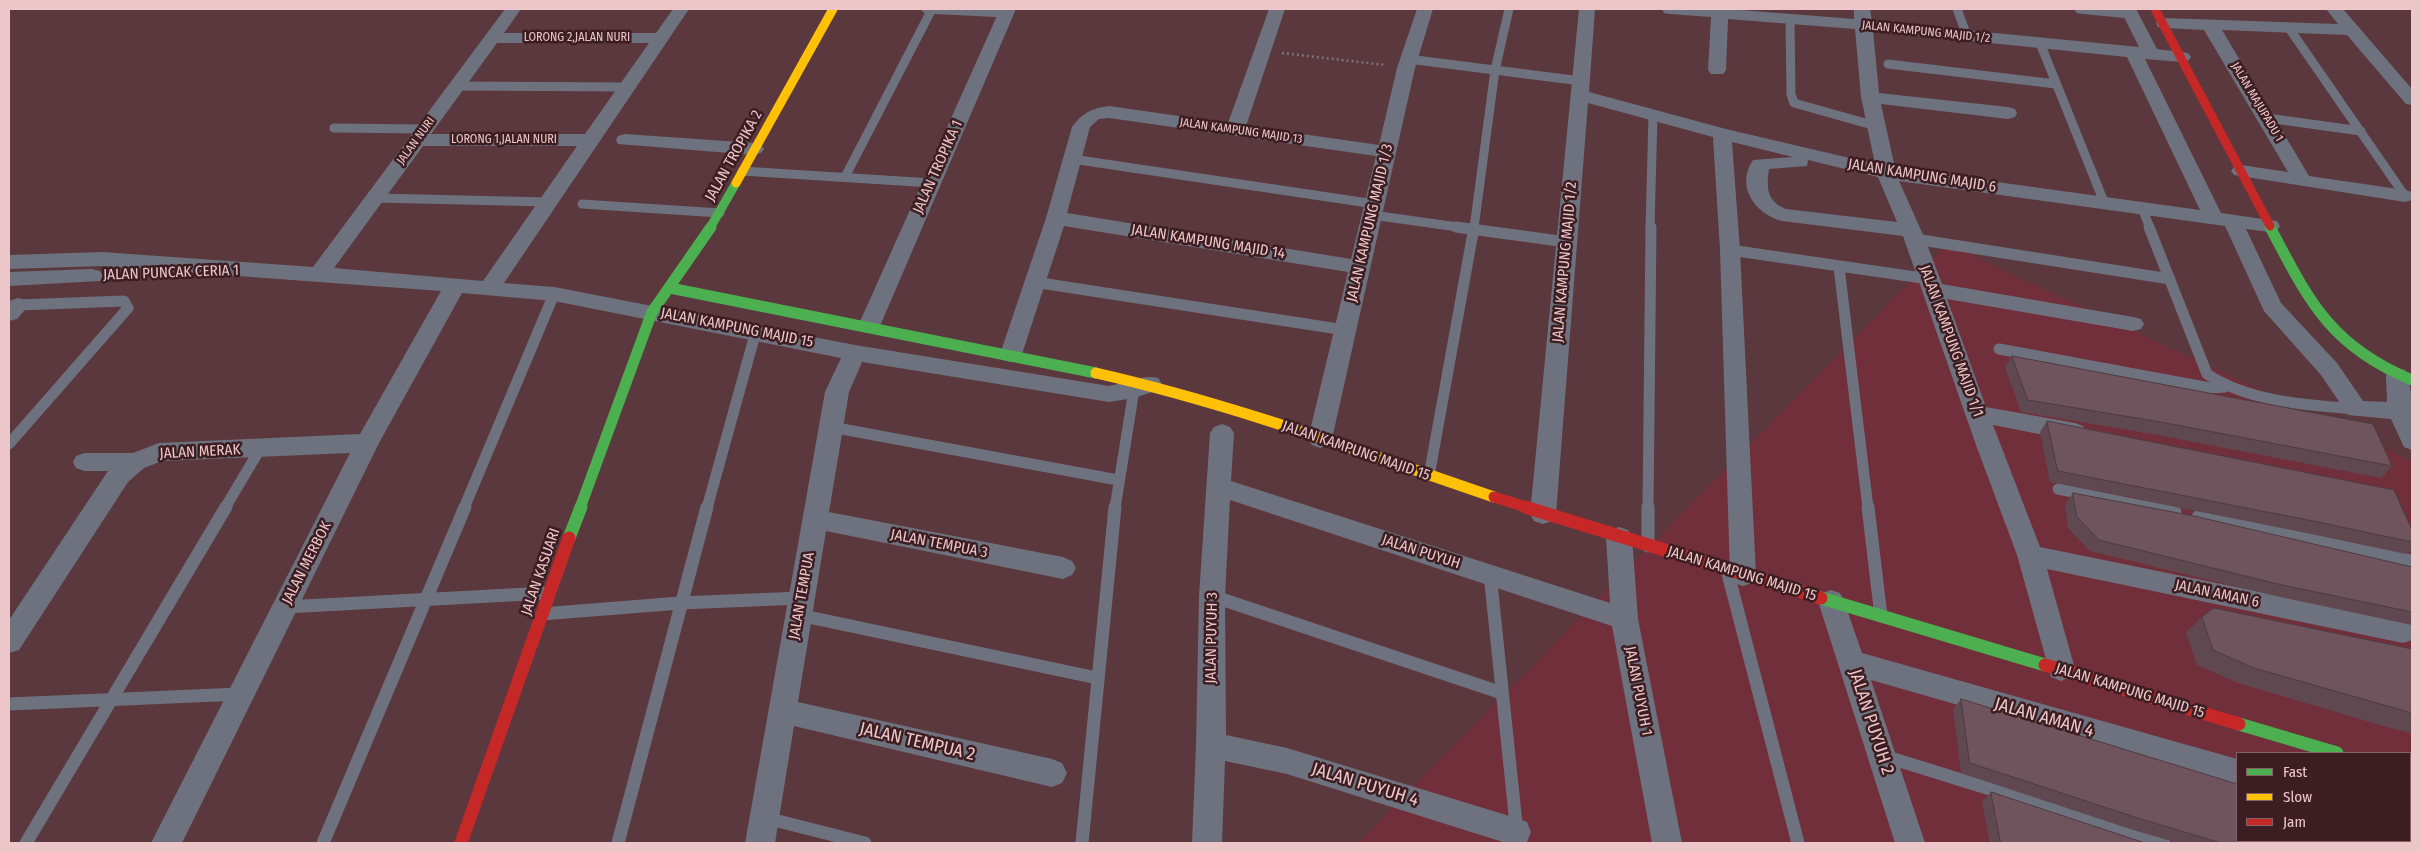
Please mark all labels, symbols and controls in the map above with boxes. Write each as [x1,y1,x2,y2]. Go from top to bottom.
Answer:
street label: JALAN KAMPUNG MAJID 1/2 [1861,18,1991,46]
street label: LORONG 2,JALAN NURI [524,31,630,45]
street label: JALAN MAJUPADU 1 [2228,60,2286,144]
street label: JALAN TROPIKA 2 [702,107,766,205]
street label: JALAN NURI [394,114,438,168]
street label: JALAN KAMPUNG MAJID 13 [1179,115,1303,147]
street label: JALAN TROPIKA 1 [909,117,967,217]
street label: LORONG 1,JALAN NURI [451,133,557,147]
street label: JALAN KAMPUNG MAJID 1/3 [1343,142,1397,304]
street label: JALAN KAMPUNG MAJID 6 [1847,155,1997,197]
street label: JALAN KAMPUNG MAJID 1/2 [1549,181,1581,343]
street label: JALAN KAMPUNG MAJID 14 [1130,221,1286,263]
street label: JALAN PUNCAK CERIA 1 [103,262,239,284]
street label: JALAN KAMPUNG MAJID 1/1 [1915,263,1987,419]
street label: JALAN KAMPUNG MAJID 15 [659,304,815,352]
street label: JALAN KAMPUNG MAJID 15 [1280,417,1432,485]
street label: JALAN MERAK [159,441,241,463]
street label: JALAN MERBOK [278,519,336,607]
street label: JALAN KASUARI [518,526,564,618]
street label: JALAN TEMPUA 3 [889,526,989,562]
street label: JALAN PUYUH [1380,531,1462,573]
street label: JALAN KAMPUNG MAJID 15 [1665,543,1819,605]
street label: JALAN TEMPUA [785,551,819,641]
street label: JALAN AMAN 6 [2173,576,2261,612]
street label: JALAN PUYUH 3 [1202,592,1222,684]
street label: JALAN PUYUH 1 [1621,645,1655,737]
street label: JALAN KAMPUNG MAJID 15 [2053,660,2207,722]
street label: JALAN PUYUH 2 [1844,667,1898,777]
street label: JALAN AMAN 4 [1992,693,2096,743]
street label: JALAN TEMPUA 2 [857,718,977,766]
legend [2236,752,2411,842]
street label: JALAN PUYUH 4 [1309,759,1421,811]
text: Fast [2283,763,2307,781]
text: Slow [2283,788,2312,806]
text: Jam [2283,813,2306,831]

